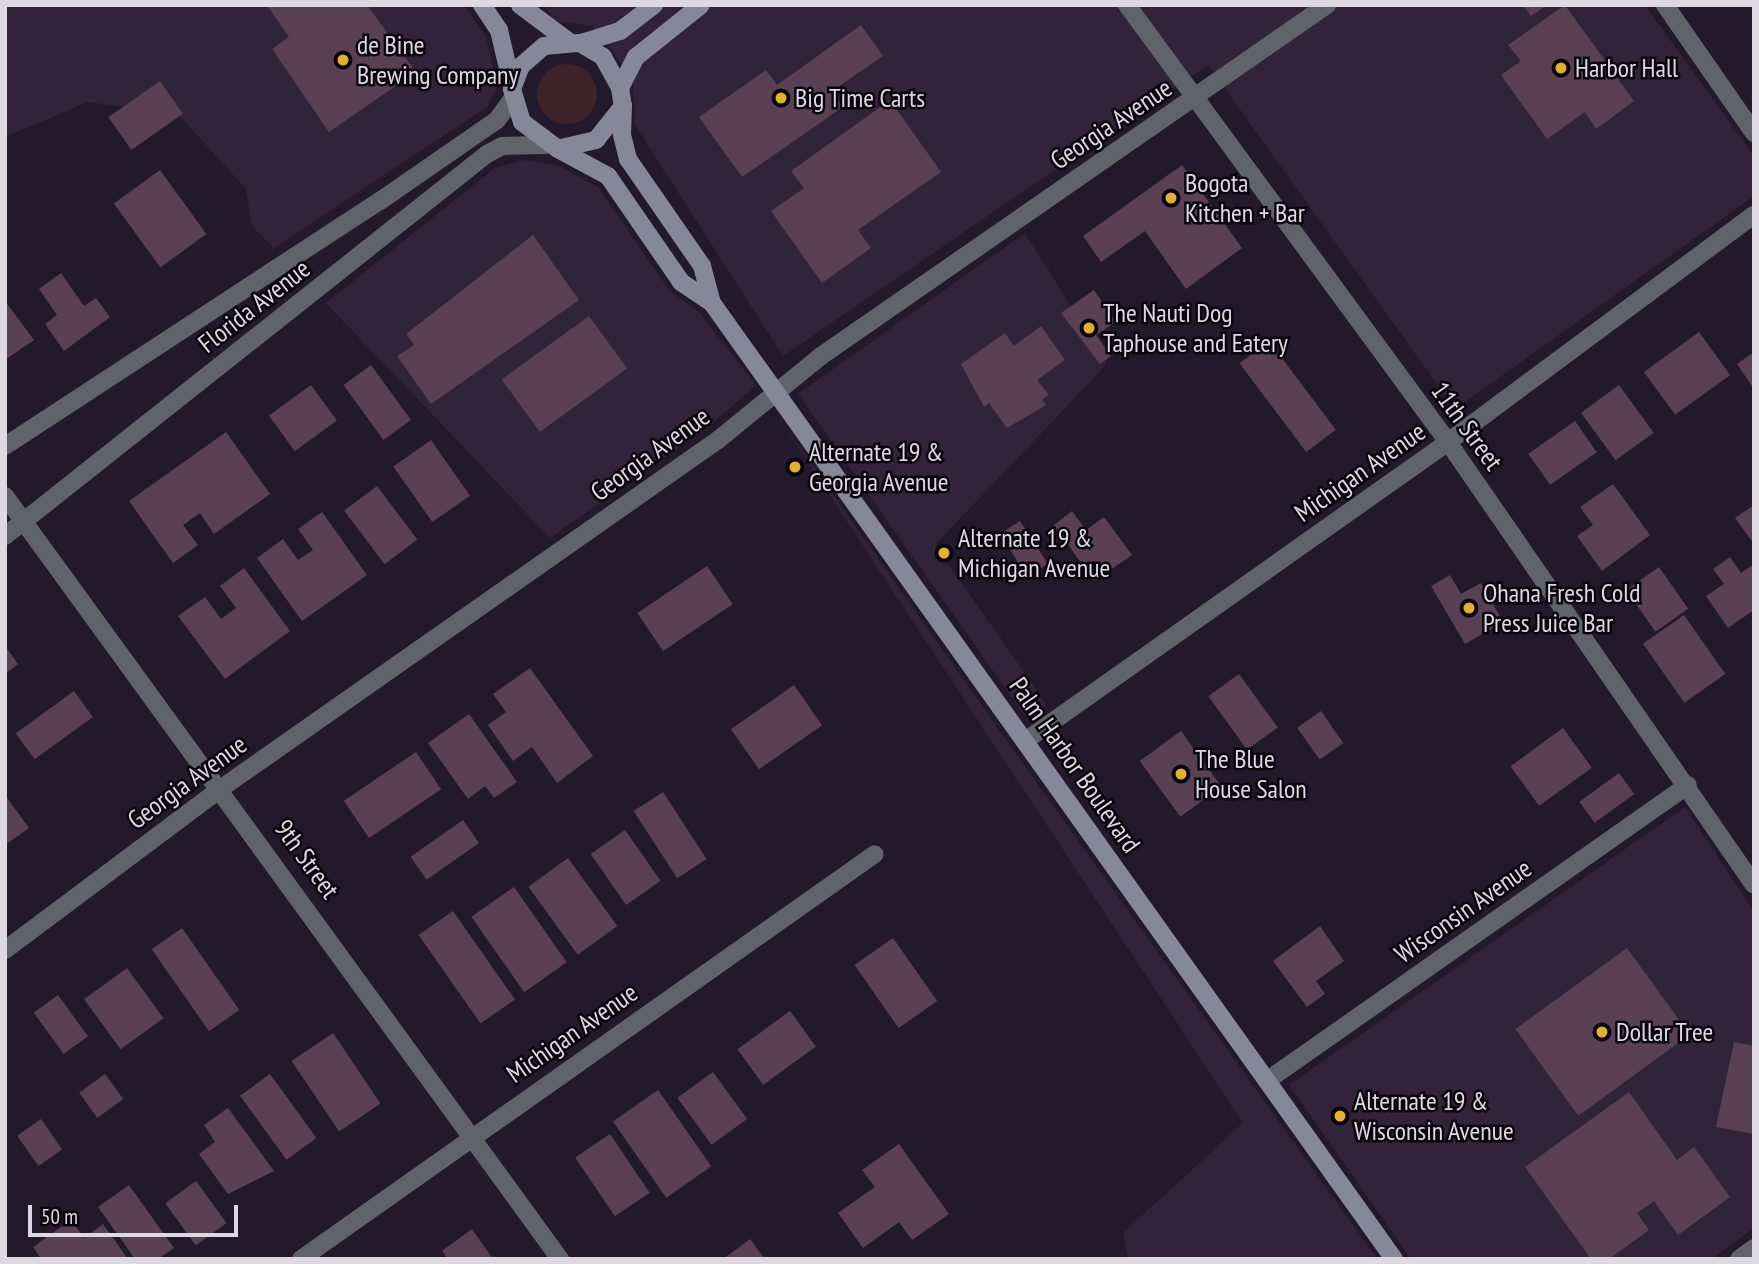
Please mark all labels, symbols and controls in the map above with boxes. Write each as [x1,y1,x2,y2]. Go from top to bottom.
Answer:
place label: de Bine Brewing Company [357,29,518,90]
marker: de Bine Brewing Company [335,52,351,68]
place label: Harbor Hall [1575,52,1678,84]
marker: Harbor Hall [1553,60,1569,76]
street label: Georgia Avenue [1044,72,1178,176]
place label: Big Time Carts [795,82,926,114]
marker: Big Time Carts [773,90,789,106]
place label: Bogota Kitchen + Bar [1185,167,1305,228]
marker: Bogota Kitchen + Bar [1163,190,1179,206]
street label: Florida Avenue [192,253,316,359]
place label: The Nauti Dog Taphouse and Eatery [1103,297,1288,358]
marker: The Nauti Dog Taphouse and Eatery [1081,320,1097,336]
street label: 11th Street [1425,376,1509,476]
street label: Georgia Avenue [584,400,716,508]
street label: Michigan Avenue [1288,415,1432,529]
place label: Alternate 19 & Georgia Avenue [809,436,949,498]
marker: Alternate 19 & Georgia Avenue [787,459,803,475]
place label: Alternate 19 & Michigan Avenue [958,522,1111,584]
marker: Alternate 19 & Michigan Avenue [936,545,952,561]
place label: Ohana Fresh Cold Press Juice Bar [1483,577,1641,638]
marker: Ohana Fresh Cold Press Juice Bar [1461,600,1477,616]
street label: Palm Harbor Boulevard [1003,671,1147,859]
street label: Georgia Avenue [121,728,253,836]
place label: The Blue House Salon [1195,743,1307,804]
marker: The Blue House Salon [1173,766,1189,782]
street label: 9th Street [268,814,346,904]
street label: Wisconsin Avenue [1388,852,1538,970]
street label: Michigan Avenue [500,976,644,1090]
place label: Dollar Tree [1616,1016,1714,1048]
marker: Dollar Tree [1594,1024,1610,1040]
place label: Alternate 19 & Wisconsin Avenue [1354,1085,1514,1146]
marker: Alternate 19 & Wisconsin Avenue [1332,1108,1348,1124]
scale bar [32,1190,242,1234]
text: 50 m [41,1203,78,1230]

